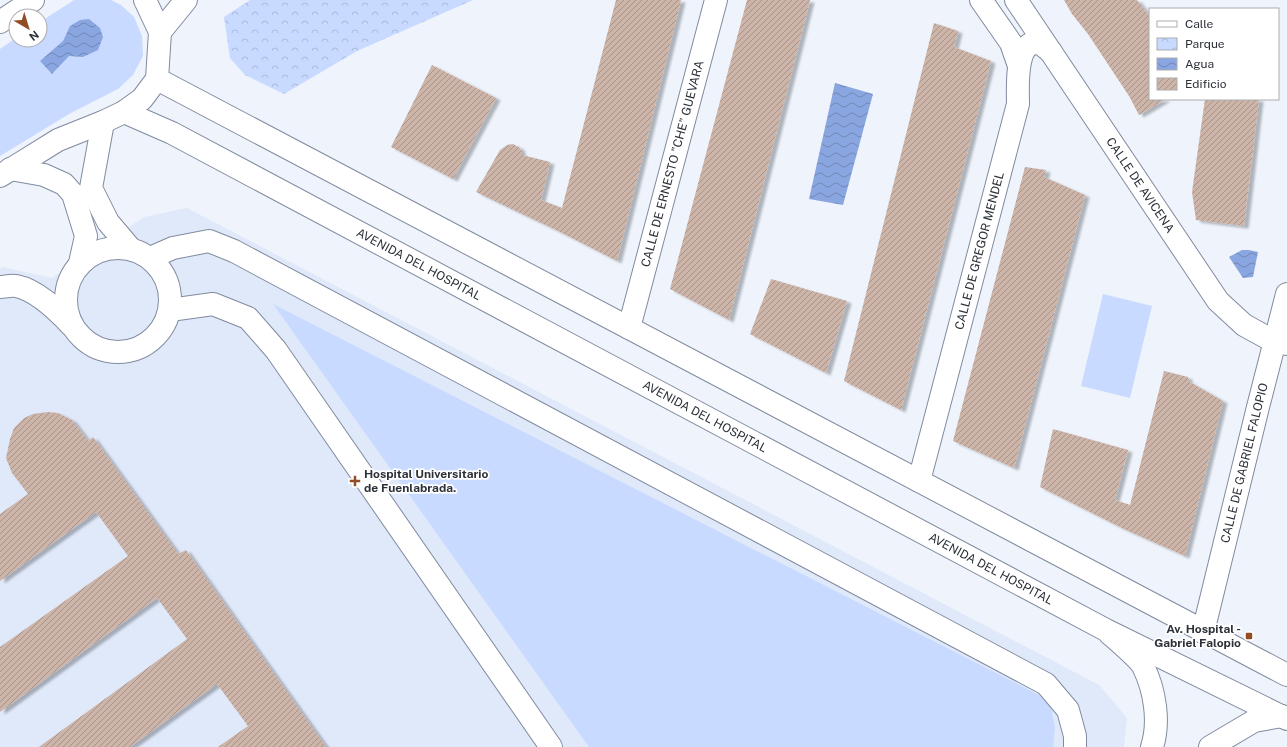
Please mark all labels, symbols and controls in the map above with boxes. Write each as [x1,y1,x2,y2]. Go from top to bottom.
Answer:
north arrow [8,8,48,48]
legend [1149,8,1279,100]
text: Calle [1185,17,1214,31]
text: N [27,29,41,43]
text: Parque [1185,37,1225,51]
text: Agua [1185,57,1214,71]
street label: CALLE DE ERNESTO "CHE" GUEVARA [638,58,707,268]
text: Edificio [1185,77,1227,91]
street label: CALLE DE AVICENA [1103,135,1177,236]
street label: CALLE DE GREGOR MENDEL [952,170,1007,331]
street label: AVENIDA DEL HOSPITAL [354,226,484,303]
street label: AVENIDA DEL HOSPITAL [640,378,770,455]
street label: CALLE DE GABRIEL FALOPIO [1218,381,1271,544]
place label: Hospital Universitario de Fuenlabrada. [364,467,489,495]
marker: Hospital Universitario de Fuenlabrada. [349,475,361,487]
street label: AVENIDA DEL HOSPITAL [926,530,1056,608]
place label: Av. Hospital - Gabriel Falopio [1154,622,1241,650]
marker: Av. Hospital - Gabriel Falopio [1244,631,1254,641]

